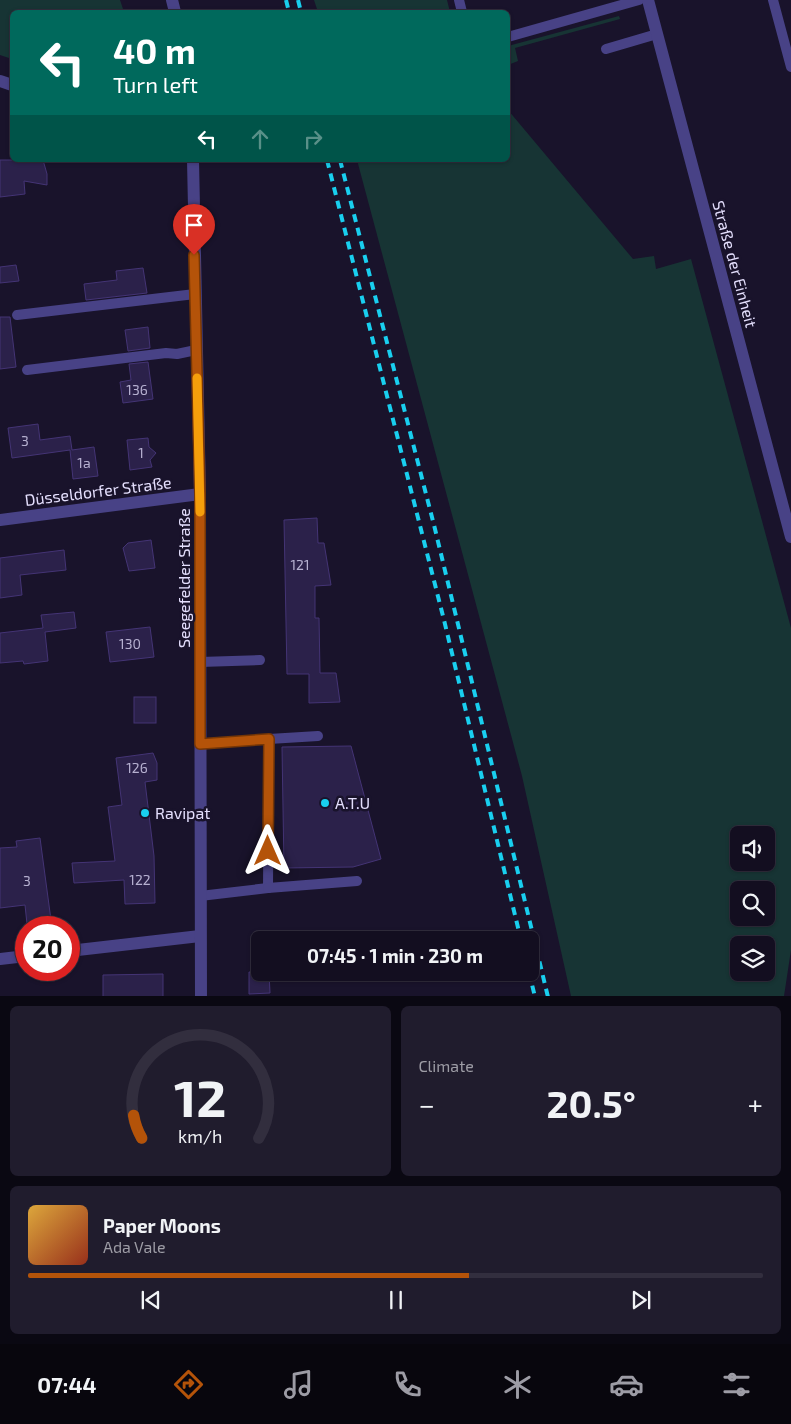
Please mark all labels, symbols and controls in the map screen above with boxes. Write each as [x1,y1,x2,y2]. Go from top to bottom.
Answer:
text: 40 m [113,29,196,71]
icon: left [30,30,95,95]
text: Turn left [113,71,198,97]
icon: left [193,125,221,153]
icon: ahead [246,125,274,153]
icon: right [299,125,327,153]
street label: Straße der Einheit [709,198,762,329]
pin [173,204,215,255]
icon: arrive [180,211,208,239]
house number: 136 [126,381,148,398]
house number: 3 [21,432,29,449]
house number: 1 [138,444,144,461]
house number: 1a [77,454,91,471]
street label: Düsseldorfer Straße [23,472,172,509]
street label: Seegefelder Straße [174,508,193,648]
house number: 121 [290,556,310,573]
house number: 130 [119,635,141,652]
house number: 126 [126,759,148,776]
place label: A.T.U [335,793,370,812]
marker: A.T.U [319,797,331,809]
place label: Ravipat [155,803,210,822]
marker: Ravipat [139,807,151,819]
position arrow [241,824,293,876]
map controls [730,826,775,981]
button: sound [730,826,775,871]
house number: 122 [129,871,151,888]
house number: 3 [23,872,31,889]
button: search [730,881,775,926]
speed limit sign: 20 [15,916,80,981]
button: layers [730,936,775,981]
text: 07:45 · 1 min · 230 m [307,944,483,967]
text: Climate [419,1056,474,1075]
text: 12 [174,1065,227,1127]
text: 20.5° [547,1080,636,1126]
text: − [419,1087,435,1121]
text: + [748,1087,763,1121]
text: km/h [178,1125,222,1147]
text: Paper Moons [103,1214,221,1237]
text: Ada Vale [103,1237,166,1256]
icon: previous [137,1286,165,1314]
icon: pause [382,1286,410,1314]
icon: next [627,1286,655,1314]
icon: directions [171,1367,206,1402]
icon: music [281,1367,316,1402]
icon: phone [390,1367,425,1402]
icon: climate [500,1367,535,1402]
icon: car [609,1367,644,1402]
icon: filters [719,1367,754,1402]
text: 07:44 [37,1371,96,1397]

